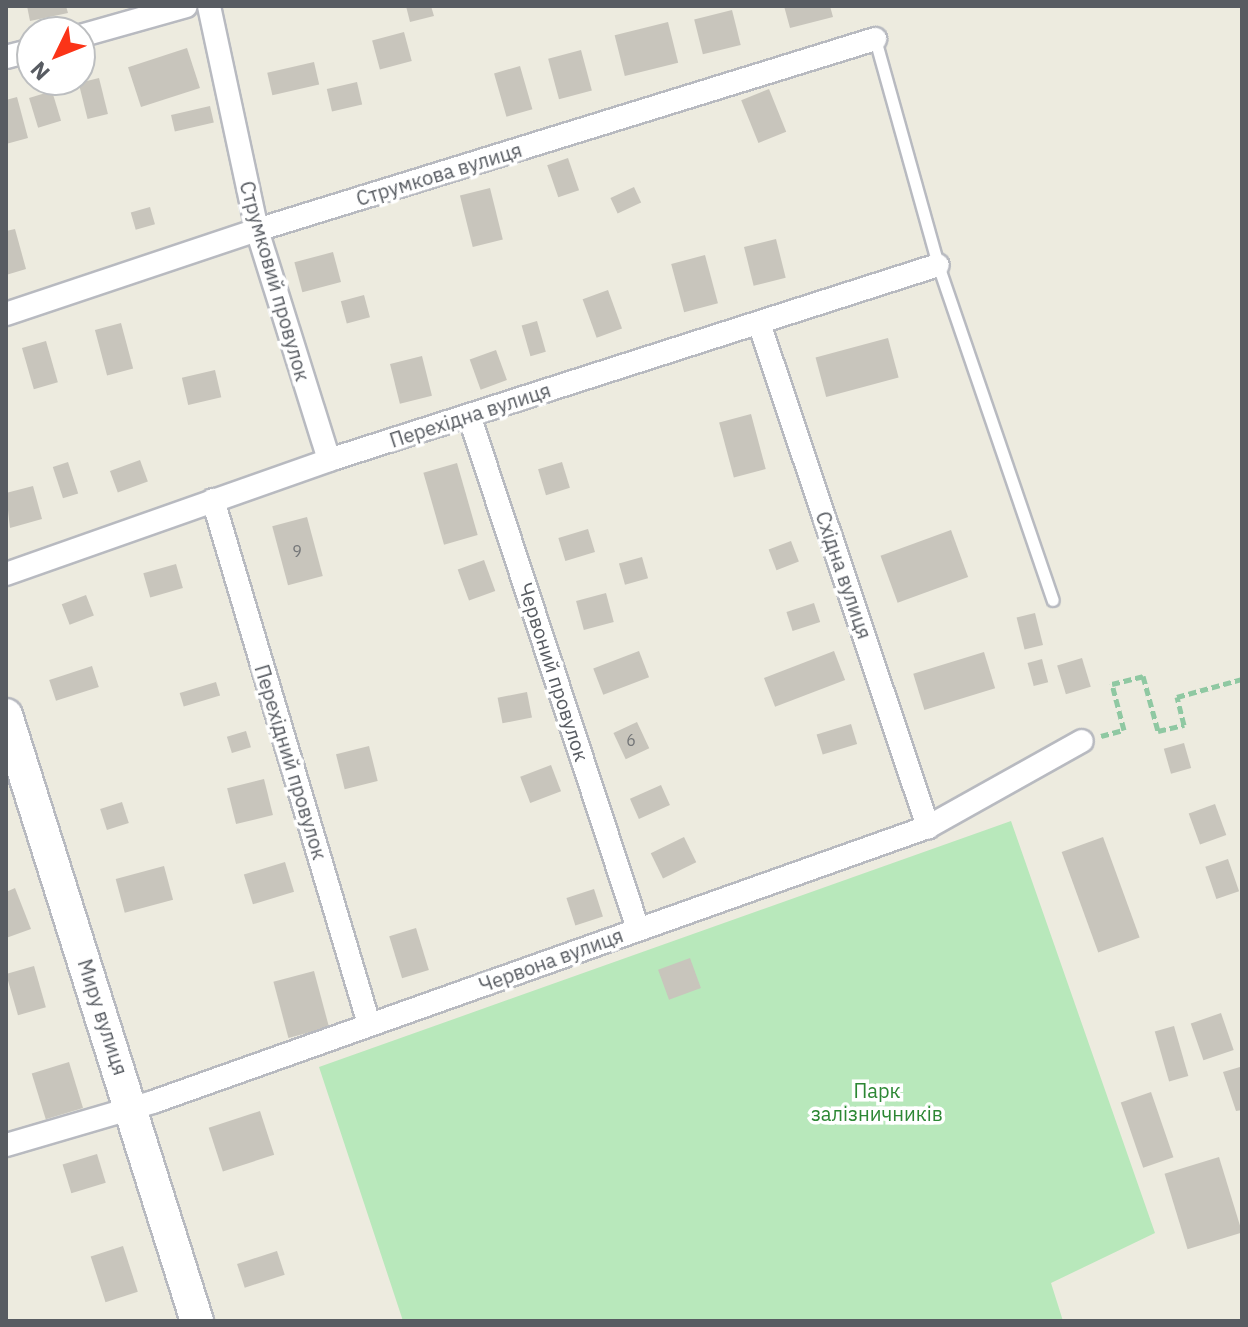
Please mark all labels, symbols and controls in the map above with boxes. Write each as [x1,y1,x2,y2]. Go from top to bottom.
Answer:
north arrow [16,16,96,96]
text: N [24,56,56,87]
street label: Струмкова вулиця [353,137,525,211]
street label: Струмковий провулок [235,178,315,384]
street label: Перехідна вулиця [386,378,554,452]
street label: Східна вулиця [811,508,877,642]
house number: 9 [292,541,302,561]
street label: Червоний провулок [514,580,594,764]
street label: Перехідний провулок [250,662,332,862]
house number: 6 [626,730,636,750]
street label: Червона вулиця [476,923,626,997]
street label: Миру вулиця [73,956,133,1078]
park label: Парк залізничників [811,1078,943,1125]

